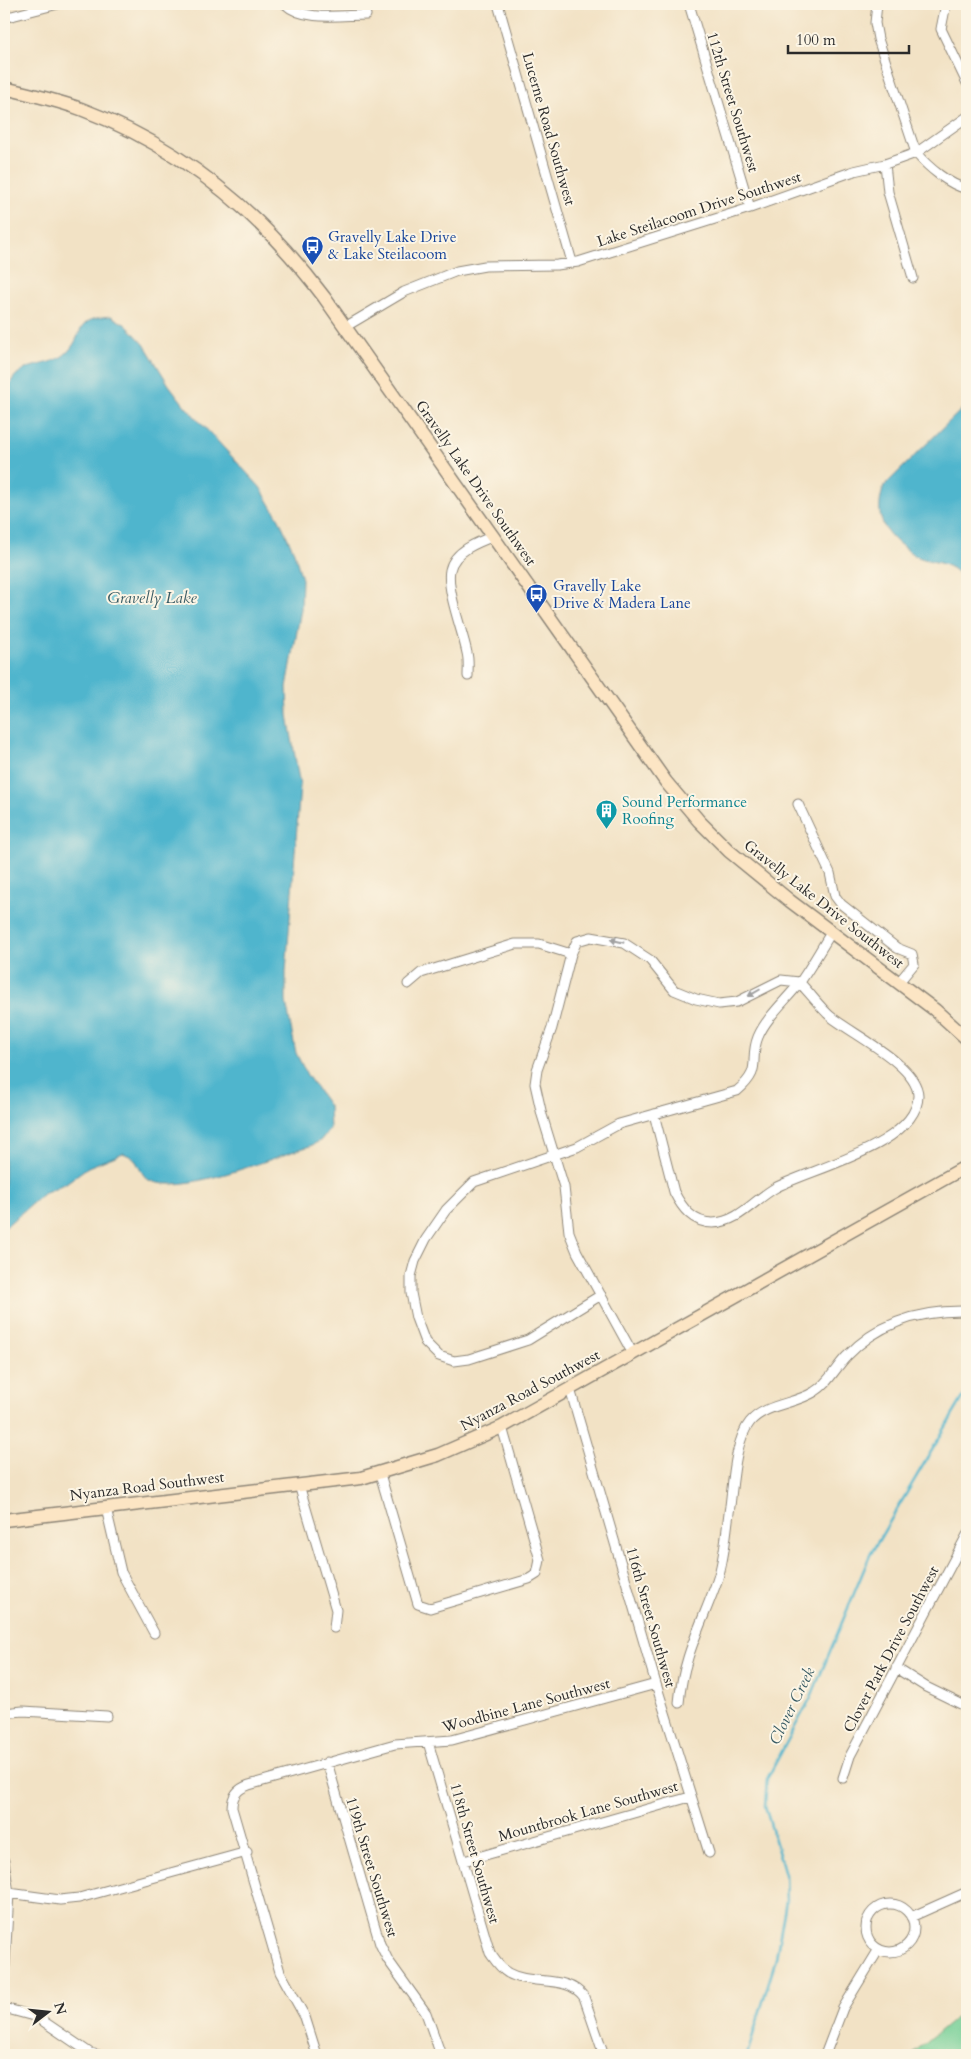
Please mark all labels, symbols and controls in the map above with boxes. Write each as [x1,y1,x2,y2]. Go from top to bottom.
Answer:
scale bar [788,22,910,54]
street label: 112th Street Southwest [702,29,764,175]
text: 100 m [796,30,836,50]
street label: Lucerne Road Southwest [518,50,580,208]
street label: Lake Steilacoom Drive Southwest [594,166,804,252]
place label: Gravelly Lake Drive & Lake Steilacoom [328,227,457,264]
bus stop icon: Gravelly Lake Drive & Lake Steilacoom [300,234,324,265]
street label: Gravelly Lake Drive Southwest [411,396,541,570]
place label: Gravelly Lake Drive & Madera Lane [553,576,691,613]
bus stop icon: Gravelly Lake Drive & Madera Lane [525,583,549,614]
water label: Gravelly Lake [107,587,198,609]
place label: Sound Performance Roofing [622,792,747,829]
building icon: Sound Performance Roofing [594,799,618,830]
street label: Gravelly Lake Drive Southwest [740,835,908,973]
one-way arrow [609,937,624,945]
one-way arrow [748,989,761,998]
street label: Nyanza Road Southwest [457,1345,604,1435]
street label: Nyanza Road Southwest [69,1467,226,1505]
street label: 116th Street Southwest [621,1544,681,1690]
street label: Clover Park Drive Southwest [839,1562,944,1736]
water label: Clover Creek [764,1663,820,1748]
street label: Woodbine Lane Southwest [439,1673,612,1737]
street label: Mountbrook Lane Southwest [496,1776,680,1846]
street label: 118th Street Southwest [445,1780,505,1926]
street label: 119th Street Southwest [341,1794,403,1940]
north arrow [22,1986,72,2036]
text: N [49,2000,71,2017]

